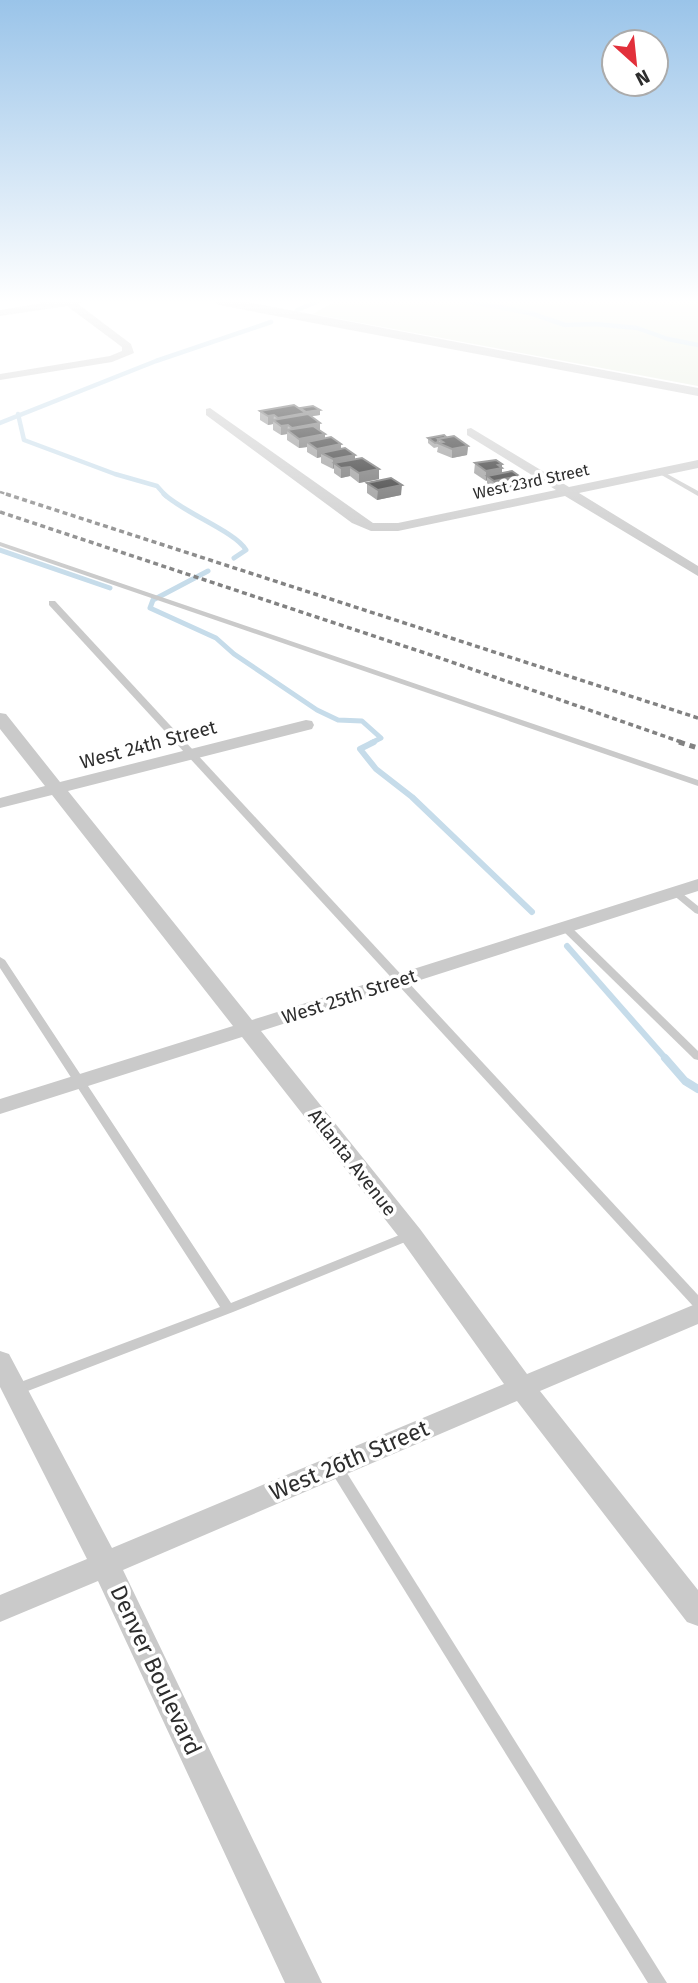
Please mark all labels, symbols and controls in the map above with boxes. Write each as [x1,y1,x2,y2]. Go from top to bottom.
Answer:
north arrow [600,28,670,98]
text: N [632,65,653,91]
street label: West 23rd Street [471,460,591,503]
street label: West 24th Street [77,715,219,774]
street label: West 25th Street [279,964,419,1029]
street label: Atlanta Avenue [304,1104,402,1220]
street label: West 26th Street [265,1414,434,1506]
street label: Denver Boulevard [104,1580,208,1760]

